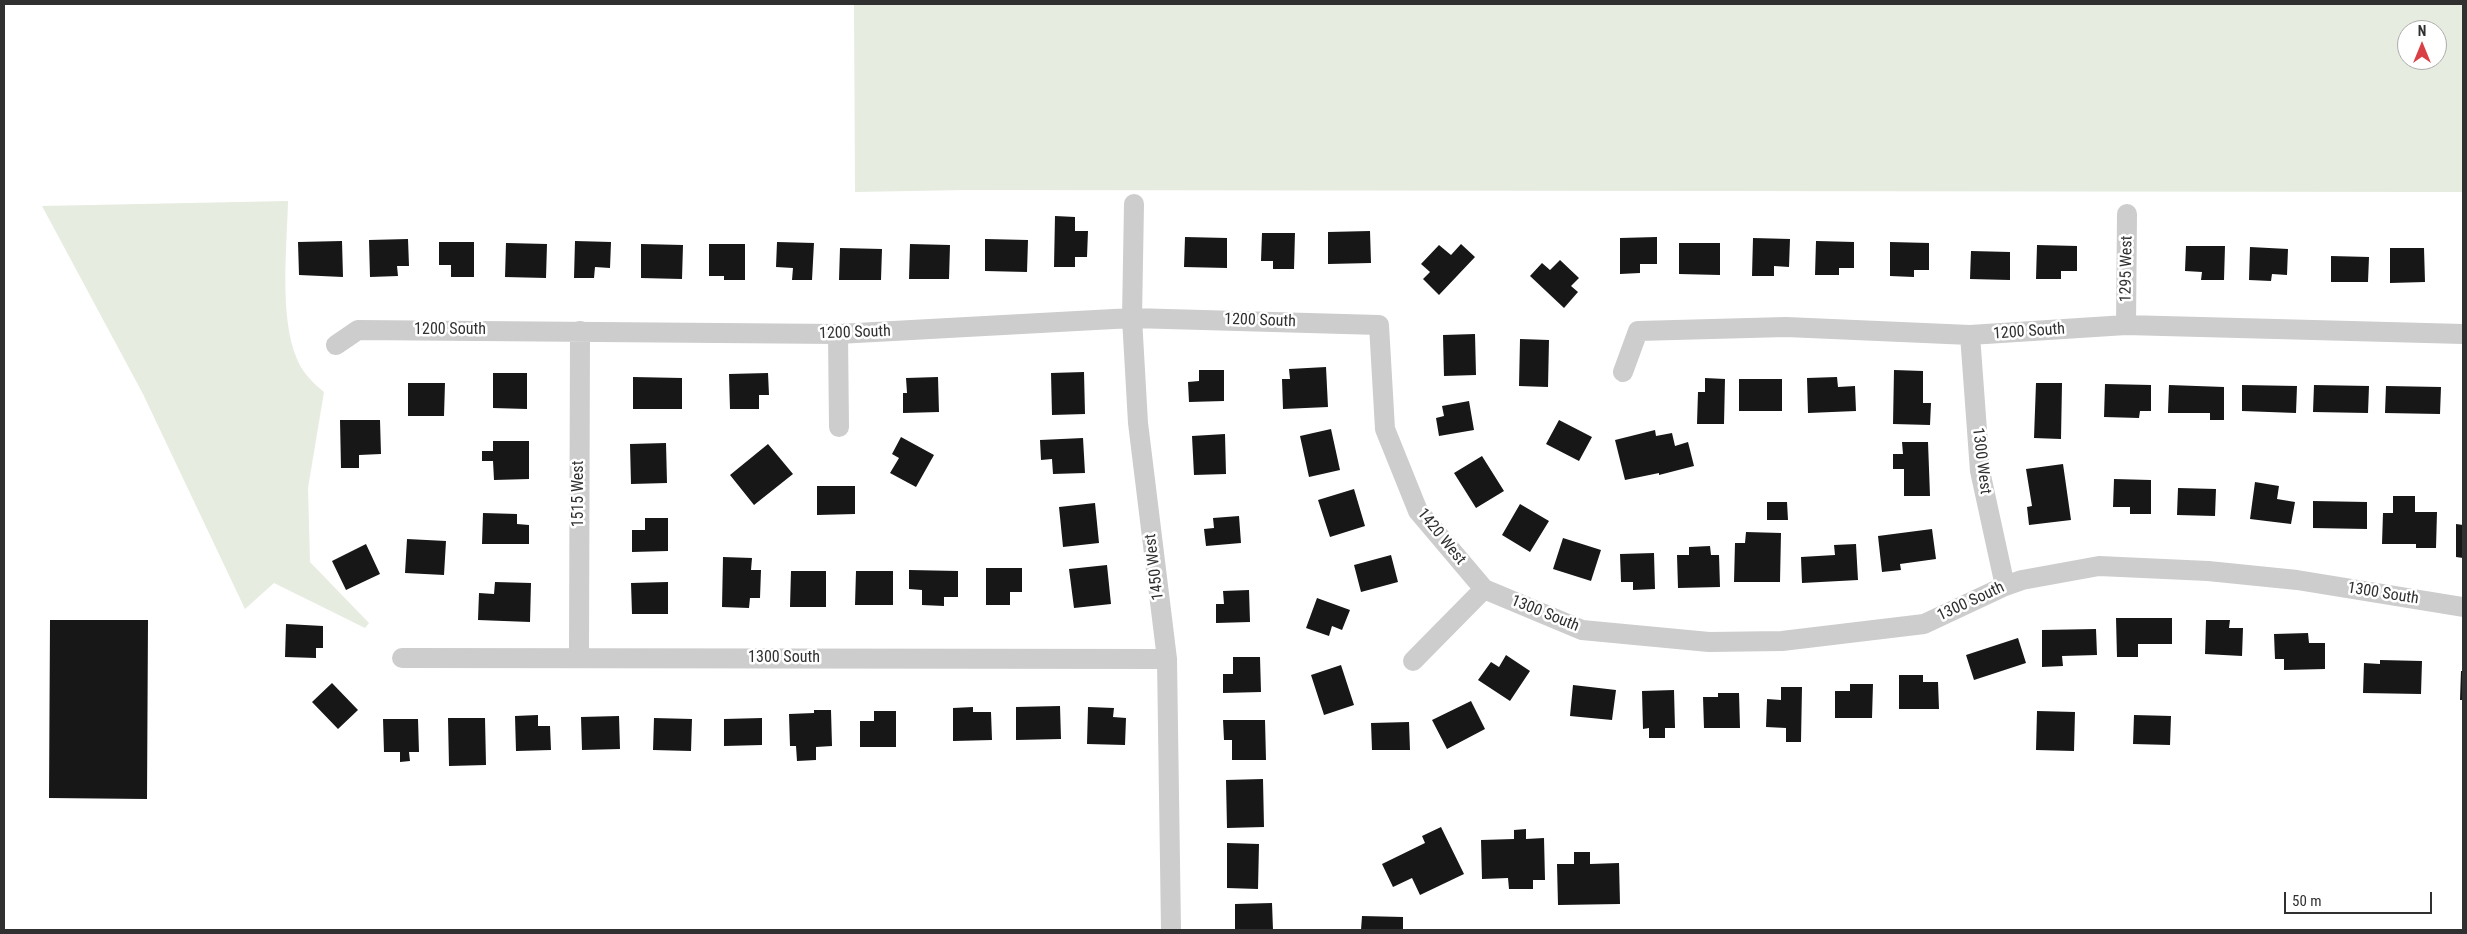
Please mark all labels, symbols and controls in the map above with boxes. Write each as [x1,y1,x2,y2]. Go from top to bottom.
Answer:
north arrow [2397,20,2447,70]
text: N [2418,23,2426,39]
street label: 1295 West [2117,235,2137,303]
street label: 1200 South [1224,310,1296,332]
street label: 1200 South [414,320,486,340]
street label: 1200 South [1993,320,2065,344]
street label: 1200 South [819,322,891,344]
street label: 1300 West [1967,427,1995,495]
street label: 1515 West [569,461,589,527]
street label: 1420 West [1413,505,1469,569]
street label: 1450 West [1141,533,1169,601]
street label: 1300 South [1934,578,2008,626]
street label: 1300 South [2346,579,2420,609]
street label: 1300 South [1508,592,1582,636]
street label: 1300 South [748,648,820,668]
scale bar [2287,882,2434,914]
text: 50 m [2292,892,2322,910]

